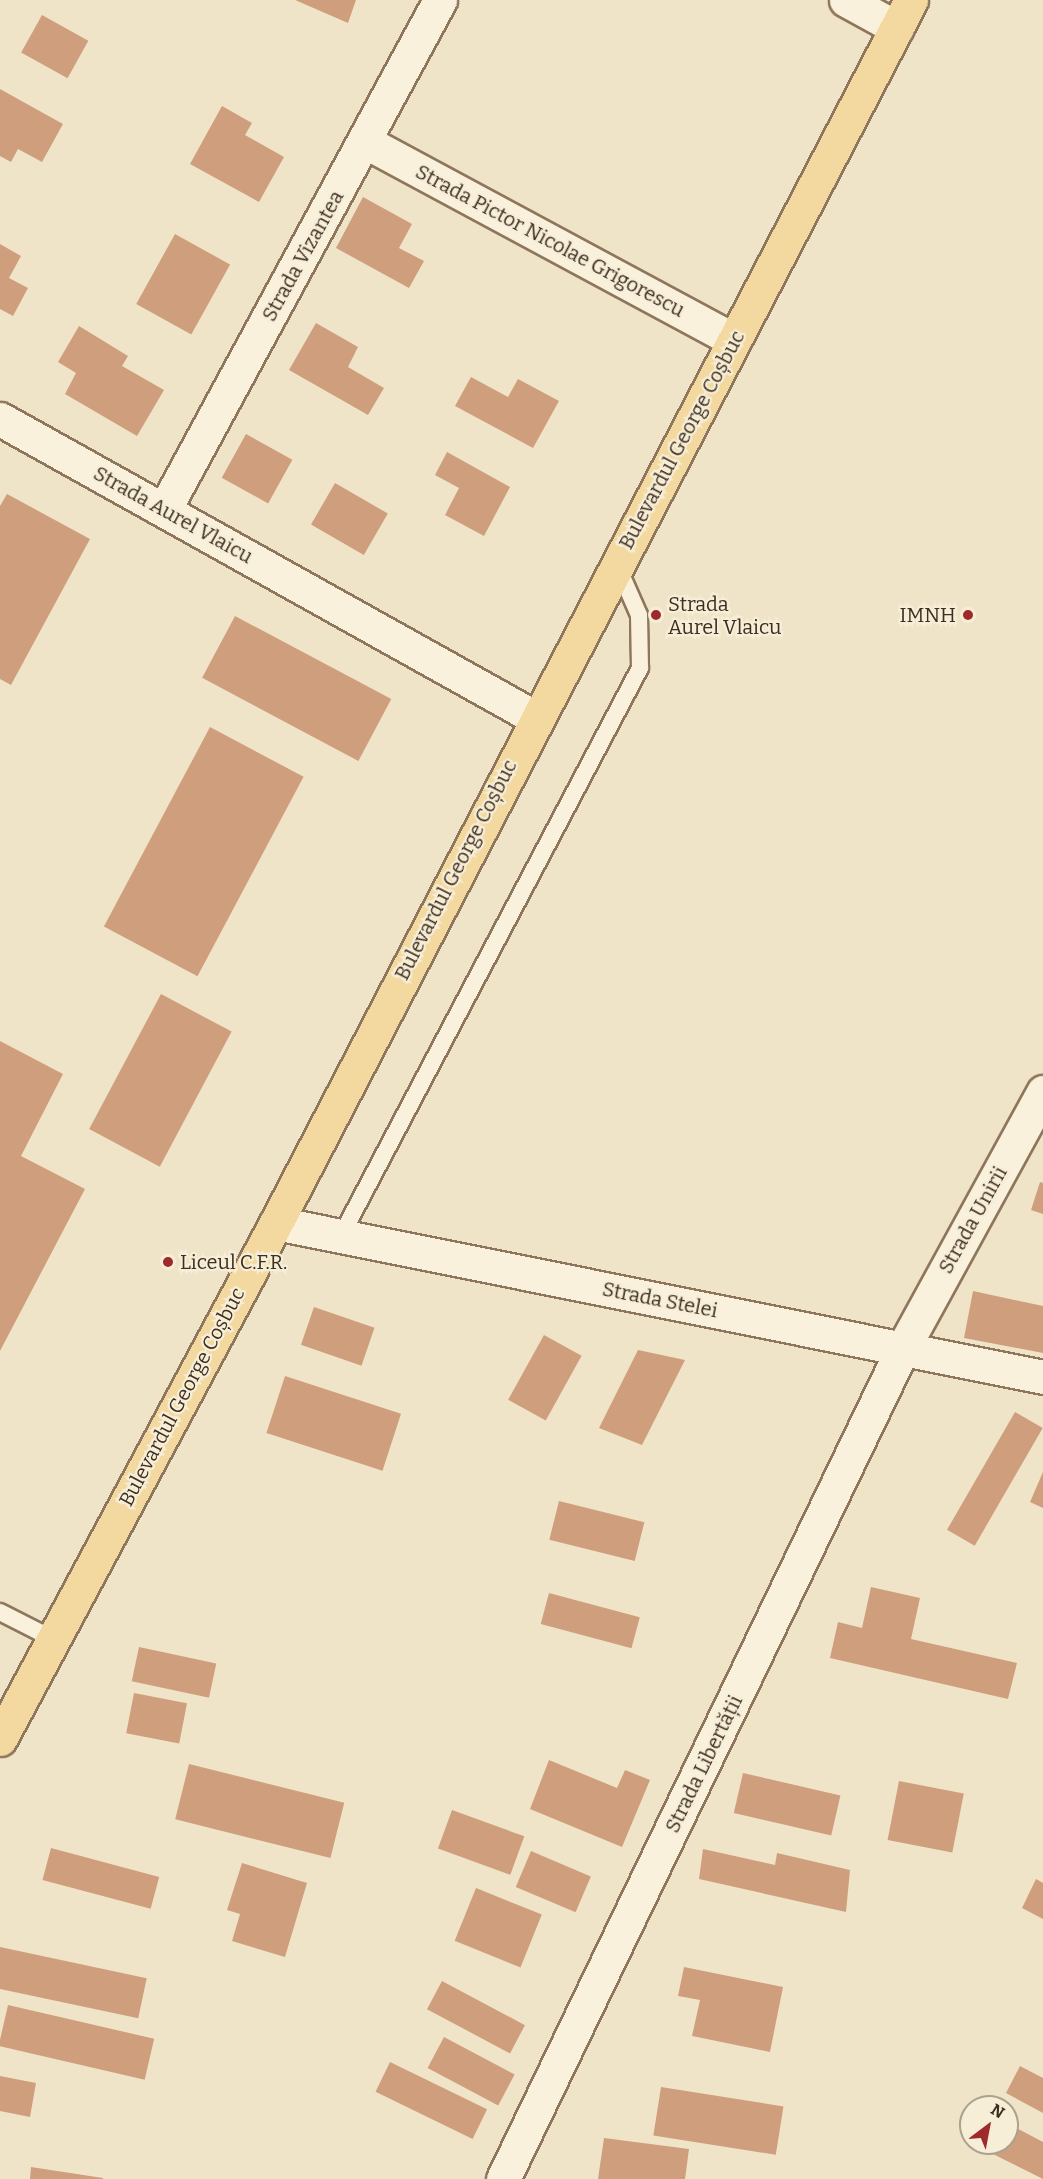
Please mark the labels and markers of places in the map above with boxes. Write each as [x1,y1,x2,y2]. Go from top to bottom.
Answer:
place label: Strada Aurel Vlaicu [668,592,781,639]
place label: IMNH [899,603,956,627]
marker: Strada Aurel Vlaicu [649,608,663,622]
marker: IMNH [961,608,975,622]
place label: Liceul C.F.R. [180,1250,287,1274]
marker: Liceul C.F.R. [161,1255,175,1269]

